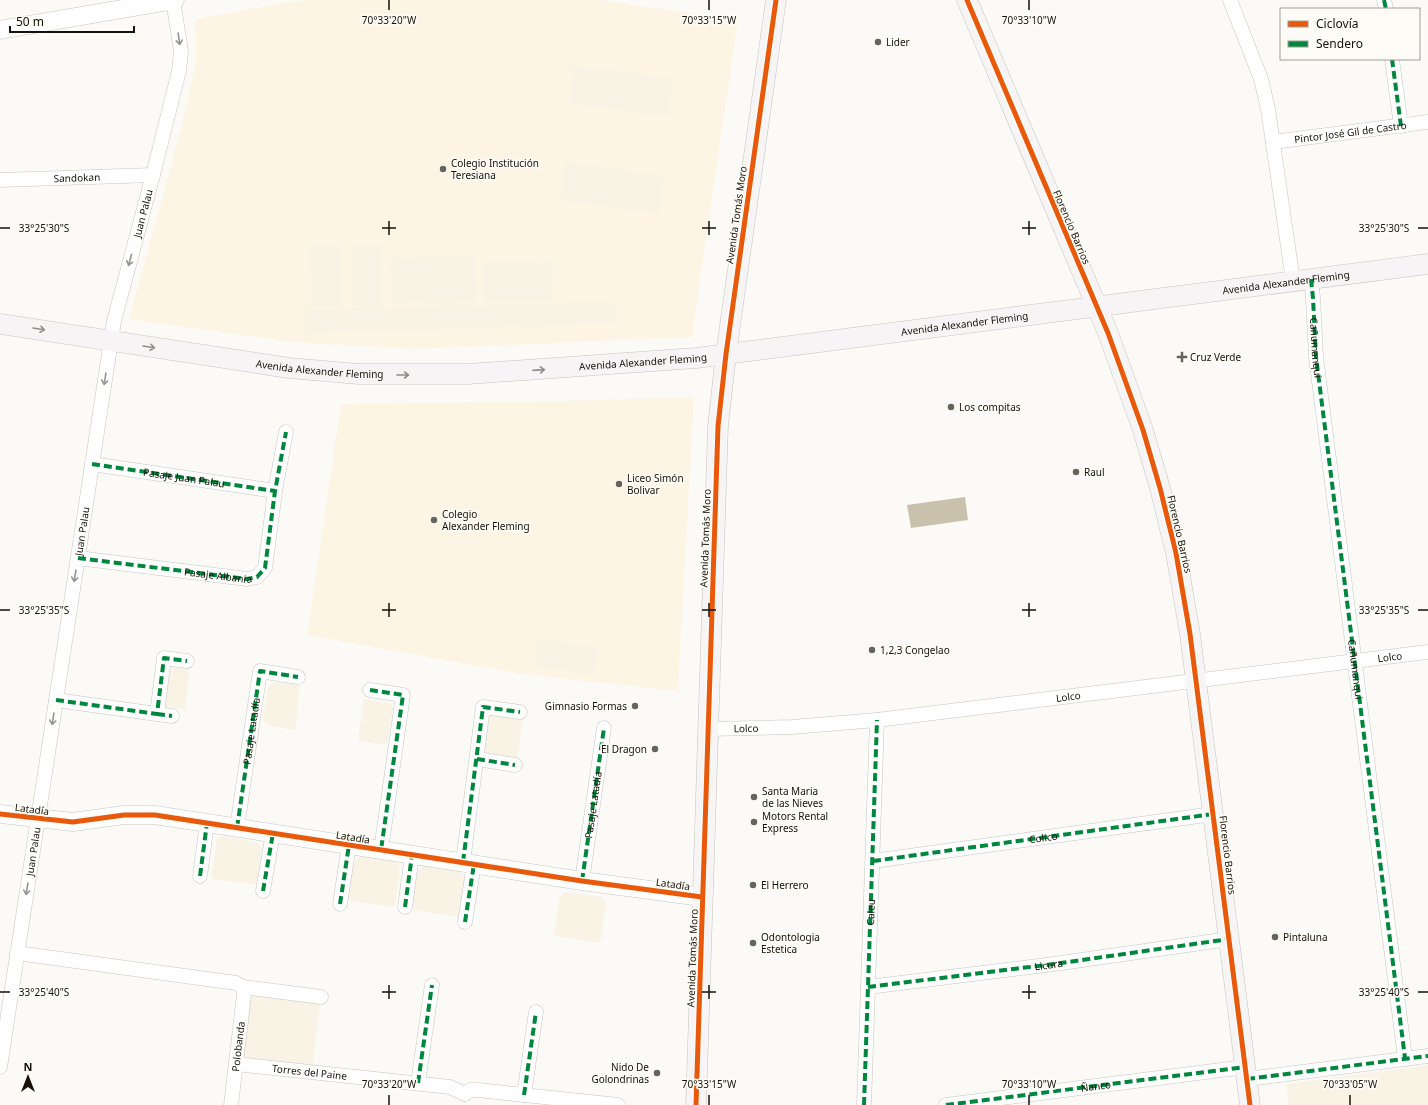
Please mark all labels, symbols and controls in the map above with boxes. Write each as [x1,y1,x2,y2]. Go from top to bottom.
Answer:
scale bar [10,8,134,34]
legend [1280,8,1420,60]
text: 50 m [16,13,44,30]
text: 70°33'20"W [362,13,417,27]
text: 70°33'15"W [682,13,737,27]
text: 70°33'10"W [1002,13,1057,27]
text: Ciclovía [1316,15,1358,32]
one-way arrow [175,32,183,45]
place label: Lider [886,35,910,49]
text: Sendero [1316,35,1363,52]
marker: Lider [873,37,883,47]
street label: Pintor José Gil de Castro [1293,118,1407,146]
place label: Colegio Institución Teresiana [451,156,539,182]
marker: Colegio Institución Teresiana [438,164,448,174]
street label: Avenida Tomás Moro [722,165,750,265]
street label: Sandokan [53,170,101,185]
street label: Juan Palau [129,188,156,240]
street label: Florencio Barrios [1050,188,1094,266]
text: 33°25'30"S [19,221,70,235]
text: 33°25'30"S [1359,221,1410,235]
one-way arrow [126,254,133,267]
street label: Avenida Alexander Fleming [1222,267,1350,297]
street label: Avenida Alexander Fleming [900,308,1029,339]
street label: Cañumanqui [1307,317,1326,379]
one-way arrow [32,325,45,333]
one-way arrow [142,343,155,351]
street label: Avenida Alexander Fleming [579,350,708,373]
place label: Cruz Verde [1190,350,1241,364]
marker: Cruz Verde [1177,352,1187,362]
street label: Avenida Alexander Fleming [255,356,383,381]
one-way arrow [532,367,545,374]
one-way arrow [396,371,409,379]
one-way arrow [101,372,109,385]
place label: Los compitas [959,400,1021,414]
marker: Los compitas [946,402,956,412]
street label: Pasaje Juan Palau [142,465,226,491]
place label: Raul [1084,465,1105,479]
marker: Raul [1071,467,1081,477]
place label: Liceo Simón Bolivar [627,471,684,497]
marker: Liceo Simón Bolivar [614,479,624,489]
street label: Avenida Tomás Moro [696,488,714,588]
street label: Florencio Barrios [1164,494,1196,574]
street label: Juan Palau [71,506,93,558]
place label: Colegio Alexander Fleming [442,507,530,533]
marker: Colegio Alexander Fleming [429,515,439,525]
street label: Pasaje Albania [183,564,253,586]
one-way arrow [71,570,79,583]
text: 33°25'35"S [19,603,70,617]
text: 33°25'35"S [1359,603,1410,617]
street label: Cañumanqui [1345,638,1366,700]
place label: 1,2,3 Congelao [880,643,950,657]
marker: 1,2,3 Congelao [867,645,877,655]
street label: Lolco [1377,648,1403,665]
street label: Lolco [1055,688,1081,705]
street label: Pasaje Latadía [239,697,263,765]
place label: Gimnasio Formas [545,699,627,713]
marker: Gimnasio Formas [630,701,640,711]
one-way arrow [49,712,57,725]
street label: Lolco [733,721,759,735]
place label: El Dragon [601,742,647,756]
marker: El Dragon [650,744,660,754]
street label: Pasaje Latadía [581,770,605,839]
place label: Santa Maria de las Nieves [762,784,823,810]
marker: Santa Maria de las Nieves [749,792,759,802]
street label: Latadía [14,800,50,818]
place label: Motors Rental Express [762,809,828,835]
street label: Florencio Barrios [1216,815,1240,895]
marker: Motors Rental Express [749,817,759,827]
street label: Juan Palau [22,826,44,878]
street label: Latadía [335,827,371,847]
street label: Colico [1028,829,1058,846]
street label: Latadía [655,875,691,893]
place label: El Herrero [761,878,808,892]
marker: El Herrero [748,880,758,890]
one-way arrow [23,882,31,895]
street label: Caleu [863,899,878,926]
street label: Avenida Tomás Moro [683,908,701,1008]
place label: Odontologia Estetica [761,930,820,956]
place label: Pintaluna [1283,930,1328,944]
marker: Pintaluna [1270,932,1280,942]
marker: Odontologia Estetica [748,938,758,948]
street label: Licura [1034,956,1064,973]
text: 33°25'40"S [19,985,70,999]
text: 33°25'40"S [1359,985,1410,999]
street label: Polobanda [228,1020,248,1072]
north arrow [8,1057,48,1097]
text: N [24,1059,32,1074]
place label: Nido De Golondrinas [591,1060,649,1086]
street label: Torres del Paine [271,1061,348,1083]
marker: Nido De Golondrinas [652,1068,662,1078]
text: 70°33'20"W [362,1077,417,1091]
text: 70°33'15"W [682,1077,737,1091]
text: 70°33'10"W [1002,1077,1057,1091]
street label: Ñanco [1080,1077,1112,1095]
text: 70°33'05"W [1323,1077,1378,1091]

